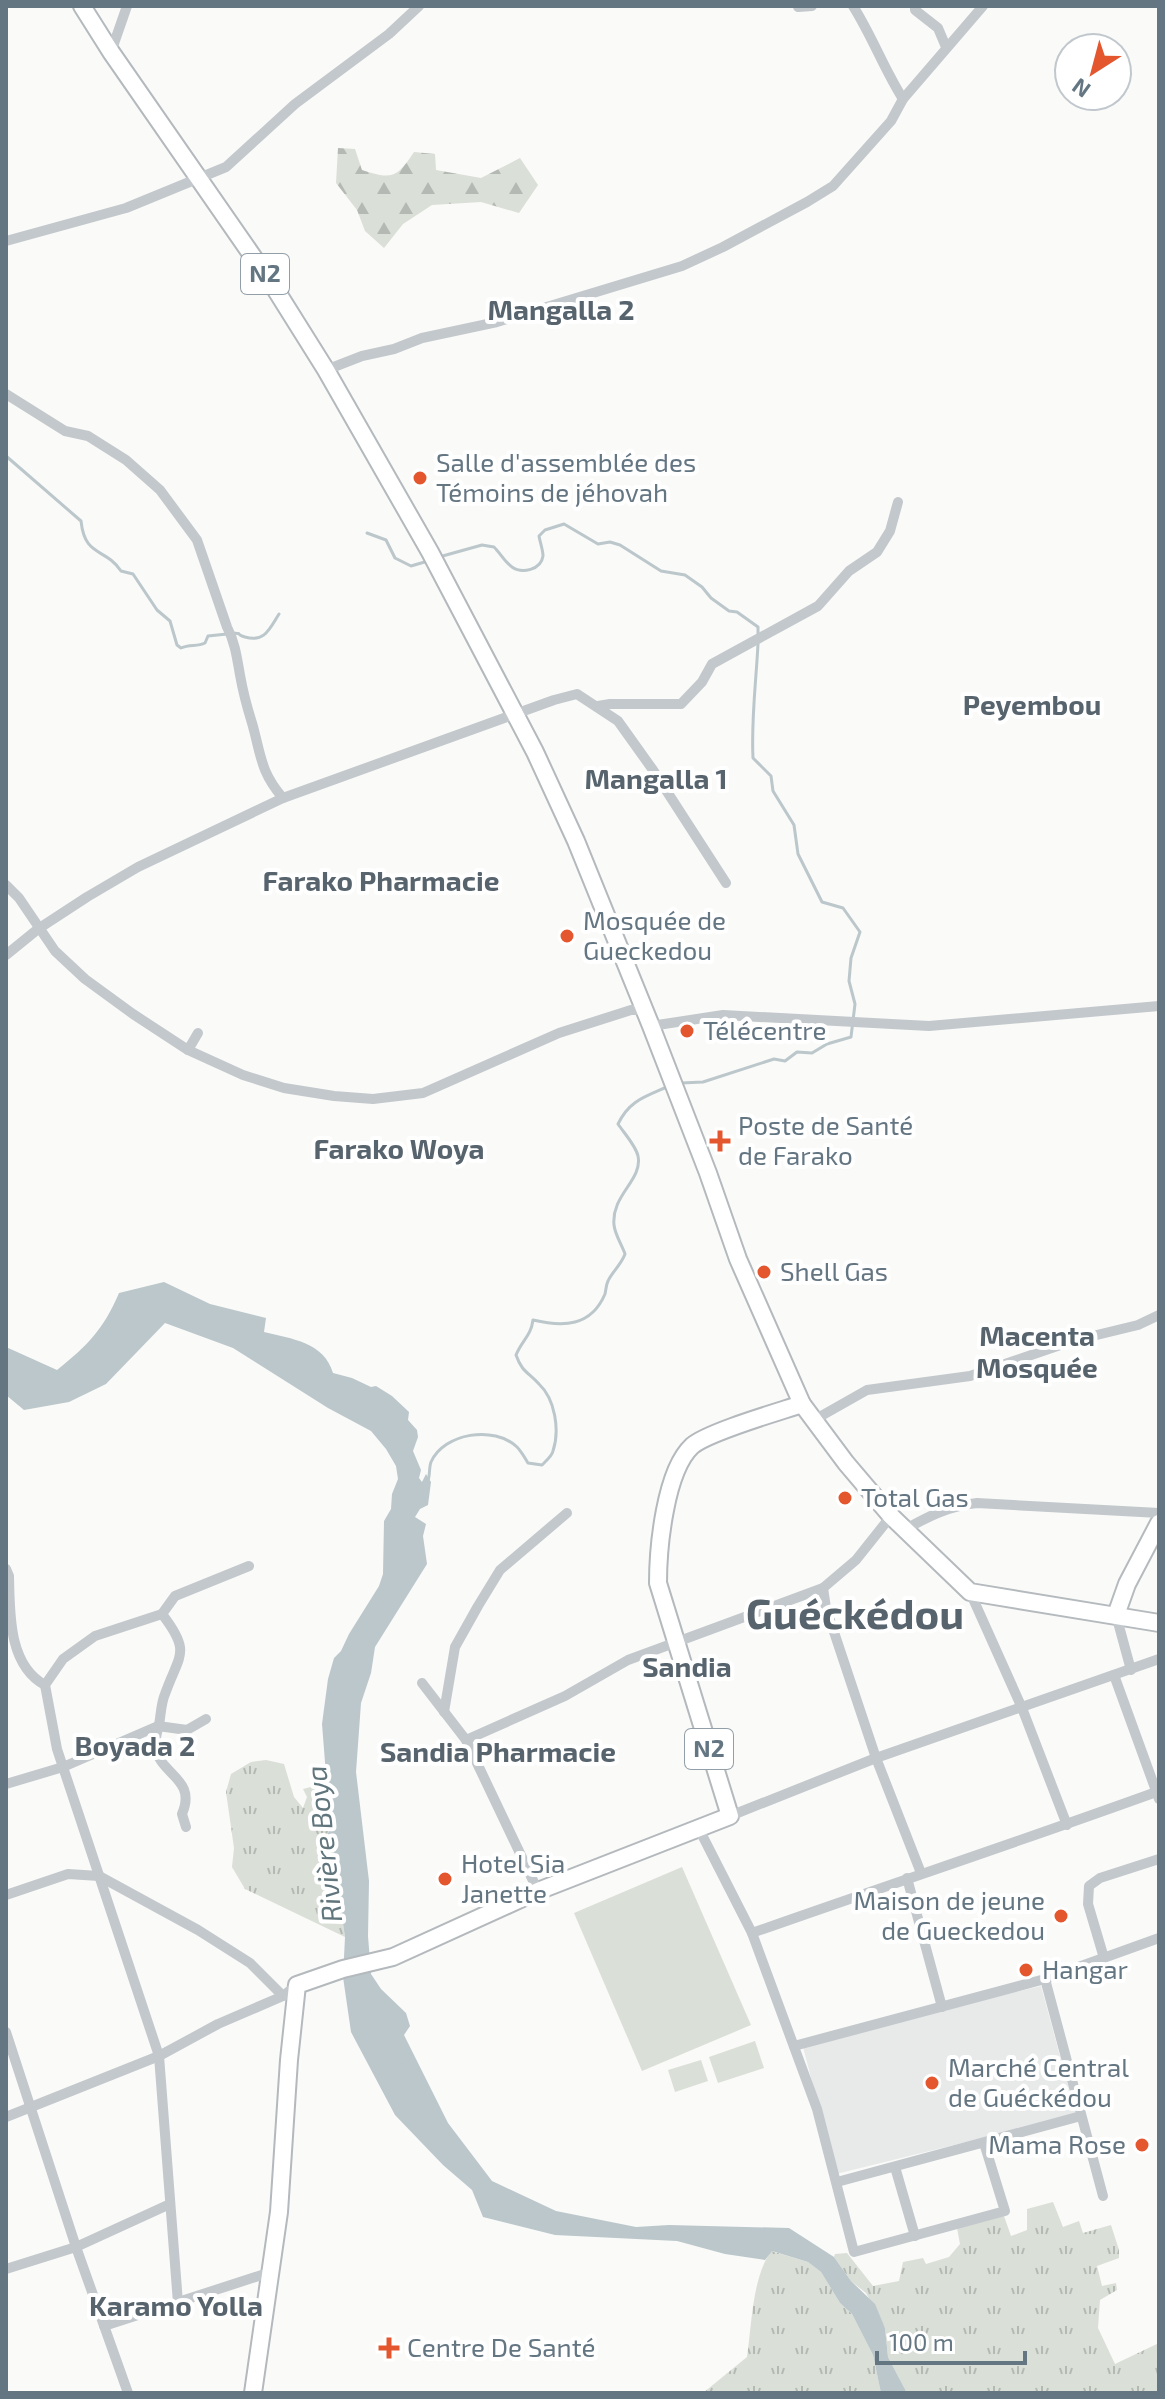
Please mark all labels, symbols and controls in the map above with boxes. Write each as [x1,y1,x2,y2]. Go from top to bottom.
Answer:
north arrow [1053,32,1133,112]
text: N [1067,74,1095,104]
road number: N2 [241,254,289,294]
district label: Mangalla 2 [487,292,635,326]
place label: Salle d'assemblée des Témoins de jéhovah [436,446,696,507]
marker: Salle d'assemblée des Témoins de jéhovah [411,469,429,487]
district label: Peyembou [963,687,1101,721]
district label: Mangalla 1 [585,761,727,795]
district label: Farako Pharmacie [263,863,499,897]
place label: Mosquée de Gueckedou [583,904,726,965]
marker: Mosquée de Gueckedou [558,927,576,945]
place label: Télécentre [703,1014,826,1045]
marker: Télécentre [678,1022,696,1040]
place label: Poste de Santé de Farako [738,1109,913,1170]
marker: Poste de Santé de Farako [709,1130,731,1152]
district label: Farako Woya [313,1131,485,1165]
place label: Shell Gas [780,1255,888,1286]
marker: Shell Gas [755,1263,773,1281]
district label: Macenta Mosquée [976,1318,1098,1384]
place label: Total Gas [861,1481,969,1512]
marker: Total Gas [836,1489,854,1507]
district label: Guéckédou [746,1587,964,1637]
district label: Sandia [642,1649,732,1683]
district label: Boyada 2 [75,1728,195,1762]
road number: N2 [685,1729,733,1769]
district label: Sandia Pharmacie [380,1734,616,1768]
water label: Rivière Boya [298,1764,348,1924]
place label: Hotel Sia Janette [461,1847,565,1908]
marker: Hotel Sia Janette [436,1870,454,1888]
place label: Maison de jeune de Gueckedou [854,1884,1045,1945]
marker: Maison de jeune de Gueckedou [1052,1907,1070,1925]
place label: Hangar [1042,1953,1128,1984]
marker: Hangar [1017,1961,1035,1979]
place label: Marché Central de Guéckédou [948,2051,1129,2112]
marker: Marché Central de Guéckédou [923,2074,941,2092]
place label: Mama Rose [988,2128,1126,2159]
marker: Mama Rose [1133,2136,1151,2154]
district label: Karamo Yolla [89,2288,263,2322]
scale bar [877,2315,1025,2365]
text: 100 m [889,2327,954,2356]
place label: Centre De Santé [407,2331,596,2362]
marker: Centre De Santé [378,2337,400,2359]

